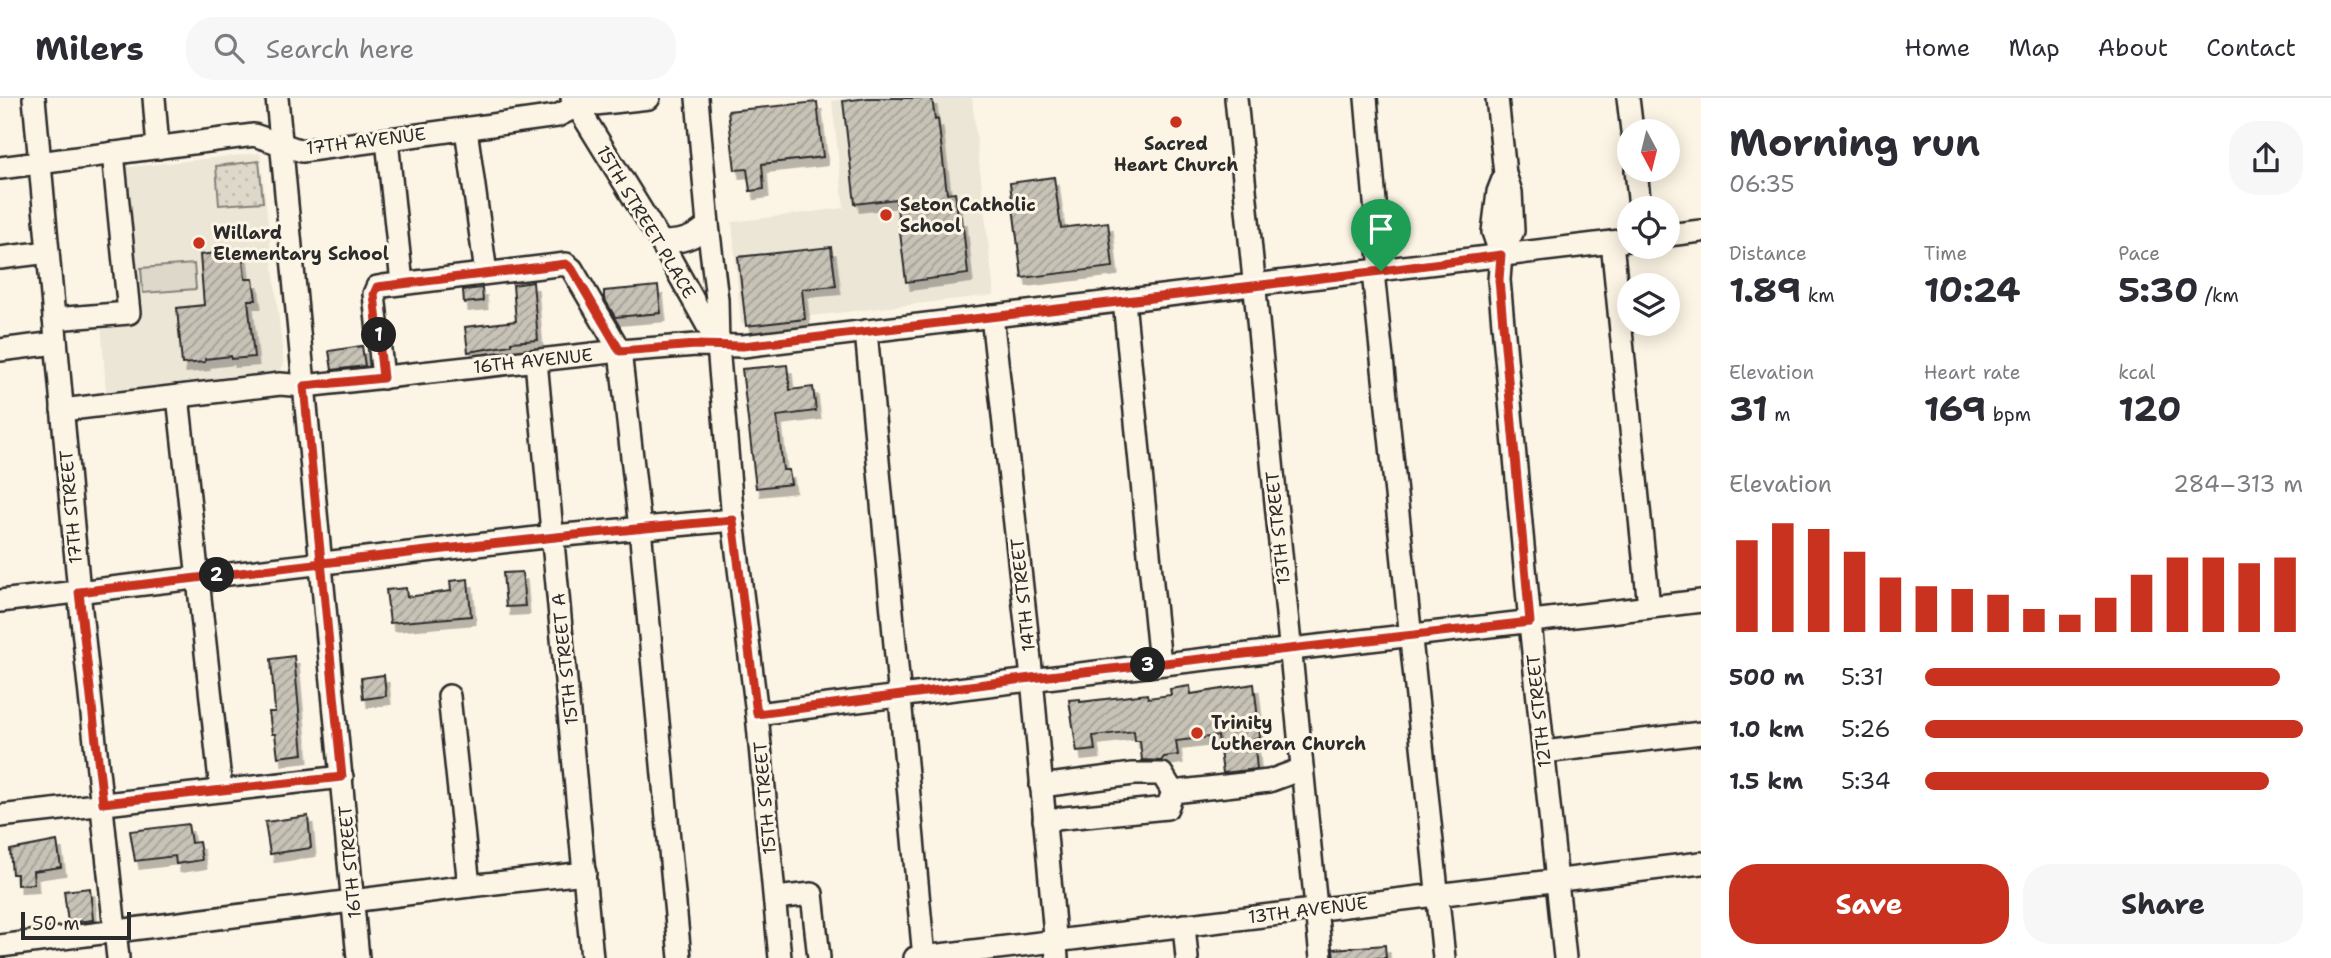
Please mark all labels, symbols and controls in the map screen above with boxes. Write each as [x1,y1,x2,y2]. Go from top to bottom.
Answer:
search box [186,17,676,80]
text: Milers [35,26,144,71]
icon: search [210,29,248,67]
text: Search here [266,31,414,66]
text: Home [1904,32,1970,64]
text: Map [2008,32,2060,64]
text: About [2098,32,2168,64]
text: Contact [2206,32,2296,64]
marker: Sacred Heart Church [1168,114,1184,130]
text: Morning run [1729,117,1980,168]
north arrow [1617,119,1680,182]
map controls [1617,119,1680,336]
button: share [2229,121,2303,195]
street label: 17TH AVENUE [305,122,427,160]
place label: Sacred Heart Church [1114,132,1238,177]
street label: 15TH STREET PLACE [591,141,701,303]
text: 06:35 [1729,169,1795,199]
place label: Seton Catholic School [900,193,1036,238]
button: locate [1617,196,1680,259]
pin [1351,199,1411,271]
marker: Seton Catholic School [878,207,894,223]
icon: arrive [1362,210,1400,248]
place label: Willard Elementary School [213,221,389,266]
marker: Willard Elementary School [191,235,207,251]
text: Distance [1729,241,1807,266]
text: Time [1924,241,1967,266]
text: Pace [2118,241,2160,266]
text: 1.89 [1729,266,1801,313]
text: 10:24 [1924,266,2020,313]
text: 5:30 [2118,266,2198,313]
button: layers [1617,273,1680,336]
text: km [1801,283,1835,308]
text: /km [2198,283,2239,308]
pin: 1 [362,317,396,352]
text: 1 [374,322,383,347]
street label: 16TH AVENUE [472,343,594,379]
text: Elevation [1729,360,1814,385]
text: Heart rate [1924,360,2020,385]
text: kcal [2118,360,2155,385]
text: 31 [1729,385,1768,432]
text: 169 [1924,385,1986,432]
text: 120 [2118,385,2181,432]
text: m [1768,402,1791,427]
text: bpm [1986,402,2031,427]
street label: 17TH STREET [54,449,88,565]
text: Elevation [1729,469,1832,499]
text: 284–313 m [2173,469,2303,499]
street label: 13TH STREET [1260,470,1296,586]
street label: 14TH STREET [1005,537,1041,653]
pin: 2 [200,558,234,592]
text: 2 [210,562,223,587]
street label: 15TH STREET A [546,592,584,726]
pin: 3 [1130,648,1166,682]
text: 3 [1141,652,1154,677]
street label: 12TH STREET [1521,653,1557,769]
text: 500 m [1729,662,1804,692]
text: 5:31 [1841,662,1884,692]
place label: Trinity Lutheran Church [1211,711,1366,756]
text: 1.0 km [1729,714,1804,744]
text: 5:26 [1841,714,1891,744]
marker: Trinity Lutheran Church [1189,725,1205,741]
street label: 15TH STREET [748,740,782,856]
text: 1.5 km [1729,766,1803,796]
text: 5:34 [1841,766,1891,796]
street label: 16TH STREET [333,804,367,920]
button: Save [1729,864,2009,944]
button: Share [2023,864,2303,944]
street label: 13TH AVENUE [1247,891,1369,929]
scale bar [21,909,131,941]
text: 50 m [32,911,80,936]

